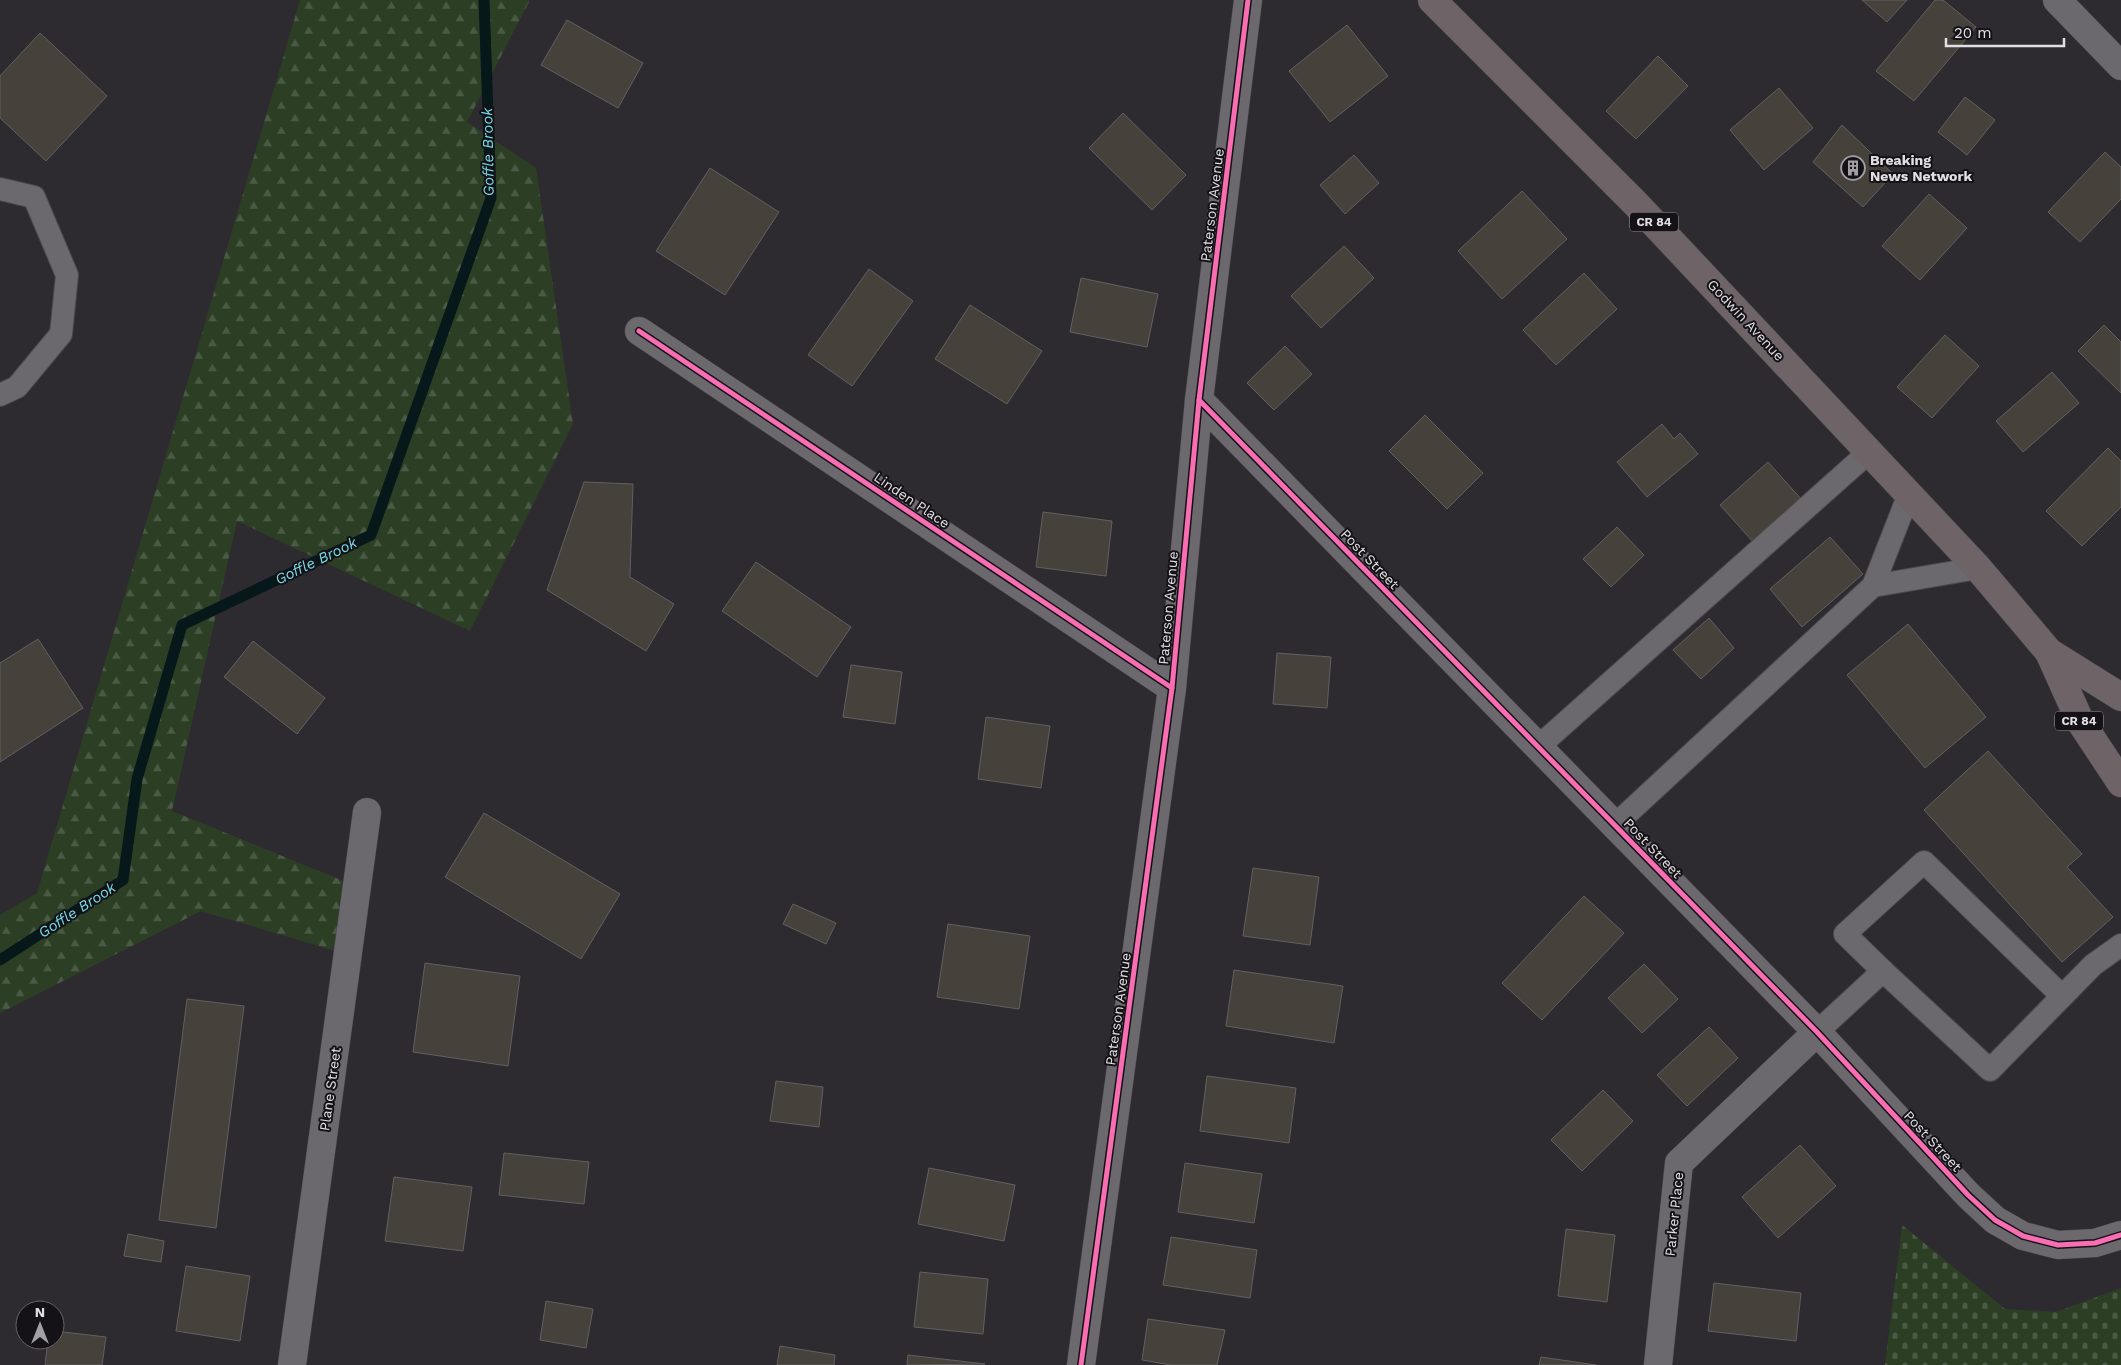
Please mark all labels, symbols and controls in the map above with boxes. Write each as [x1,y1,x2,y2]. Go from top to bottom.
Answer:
scale bar [1946,15,2064,47]
text: 20 m [1954,24,1992,42]
water label: Goffle Brook [478,107,498,197]
street label: Paterson Avenue [1197,148,1227,262]
place label: Breaking News Network [1870,152,1973,184]
building icon: Breaking News Network [1840,155,1866,181]
road number: CR 84 [1630,212,1678,232]
street label: Godwin Avenue [1704,276,1788,364]
street label: Linden Place [871,469,953,531]
street label: Post Street [1338,526,1403,592]
water label: Goffle Brook [272,533,361,589]
street label: Paterson Avenue [1155,551,1181,665]
road number: CR 84 [2055,711,2103,730]
street label: Post Street [1621,815,1686,881]
water label: Goffle Brook [35,878,120,942]
street label: Paterson Avenue [1102,952,1134,1066]
street label: Plane Street [316,1046,344,1132]
street label: Post Street [1901,1107,1965,1175]
street label: Parker Place [1662,1171,1686,1257]
north arrow [15,1300,65,1350]
text: N [35,1304,45,1320]

